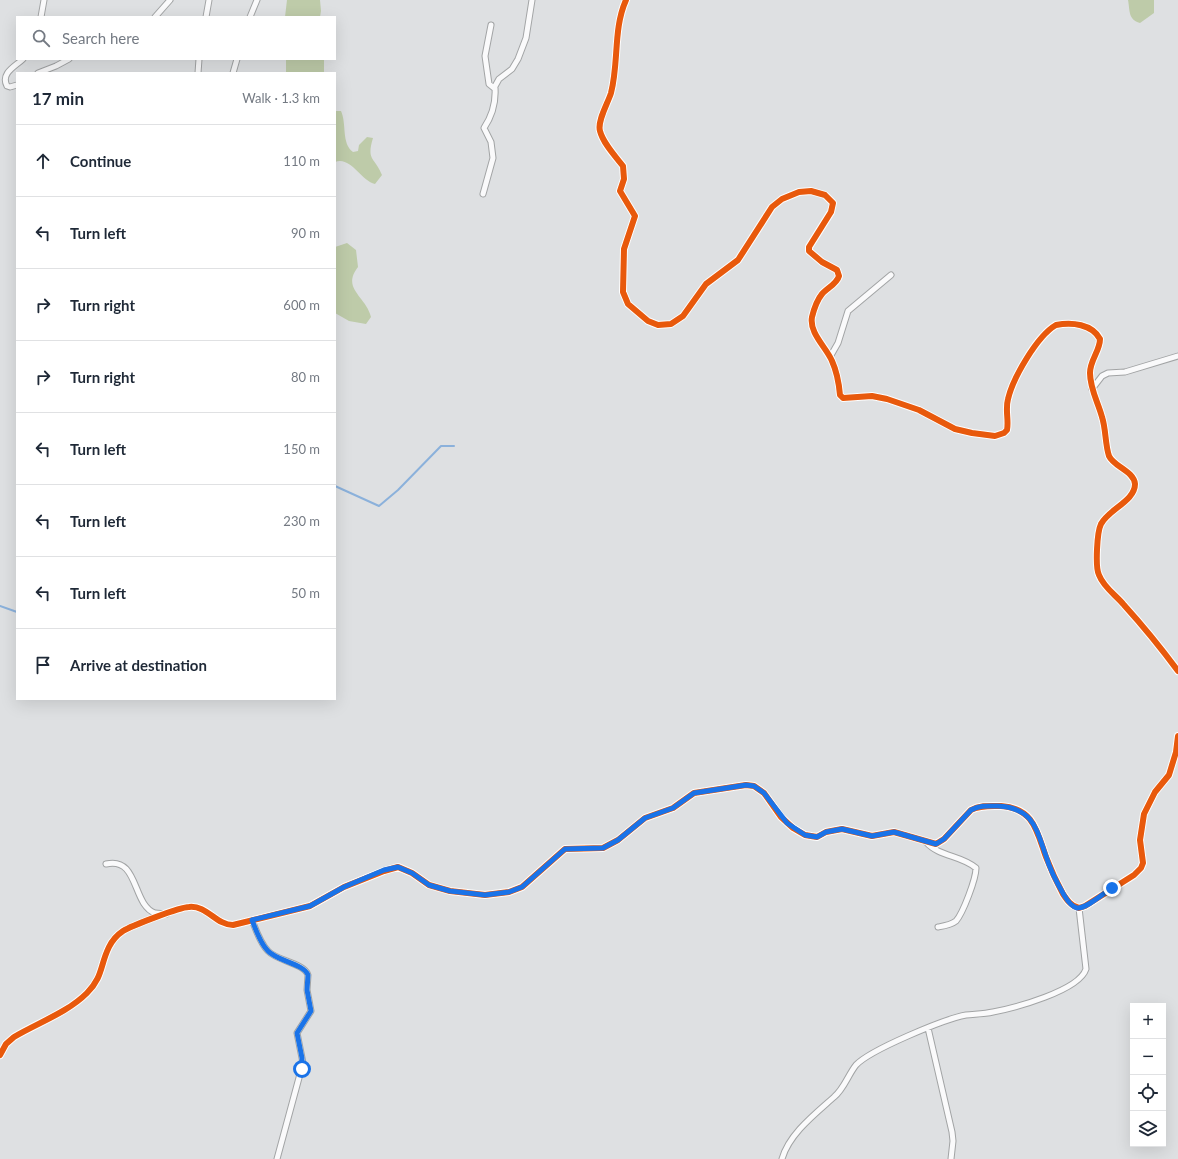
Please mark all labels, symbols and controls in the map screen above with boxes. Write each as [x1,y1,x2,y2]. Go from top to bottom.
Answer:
search box [16,16,336,60]
icon: search [30,27,52,49]
text: Search here [62,29,139,47]
text: 17 min [32,88,84,109]
text: Walk · 1.3 km [242,90,320,106]
icon: ahead [32,150,54,172]
text: Continue [70,152,131,170]
text: 110 m [283,153,320,169]
icon: left [32,222,54,244]
text: Turn left [70,224,126,242]
text: 90 m [291,225,320,241]
icon: right [32,294,54,316]
text: Turn right [70,296,135,314]
text: 600 m [283,297,320,313]
icon: right [32,366,54,388]
text: Turn right [70,368,135,386]
text: 80 m [291,369,320,385]
icon: left [32,438,54,460]
text: Turn left [70,440,126,458]
text: 150 m [283,441,320,457]
icon: left [32,510,54,532]
text: Turn left [70,512,126,530]
text: 230 m [283,513,320,529]
icon: left [32,582,54,604]
text: Turn left [70,584,126,602]
text: 50 m [291,585,320,601]
icon: arrive [32,654,54,676]
text: Arrive at destination [70,656,207,674]
route end [1103,879,1121,897]
map controls [1130,1003,1166,1147]
button: + [1130,1003,1166,1039]
button: − [1130,1039,1166,1075]
route start [293,1060,311,1078]
button: locate [1130,1075,1166,1111]
button: layers [1130,1111,1166,1147]

